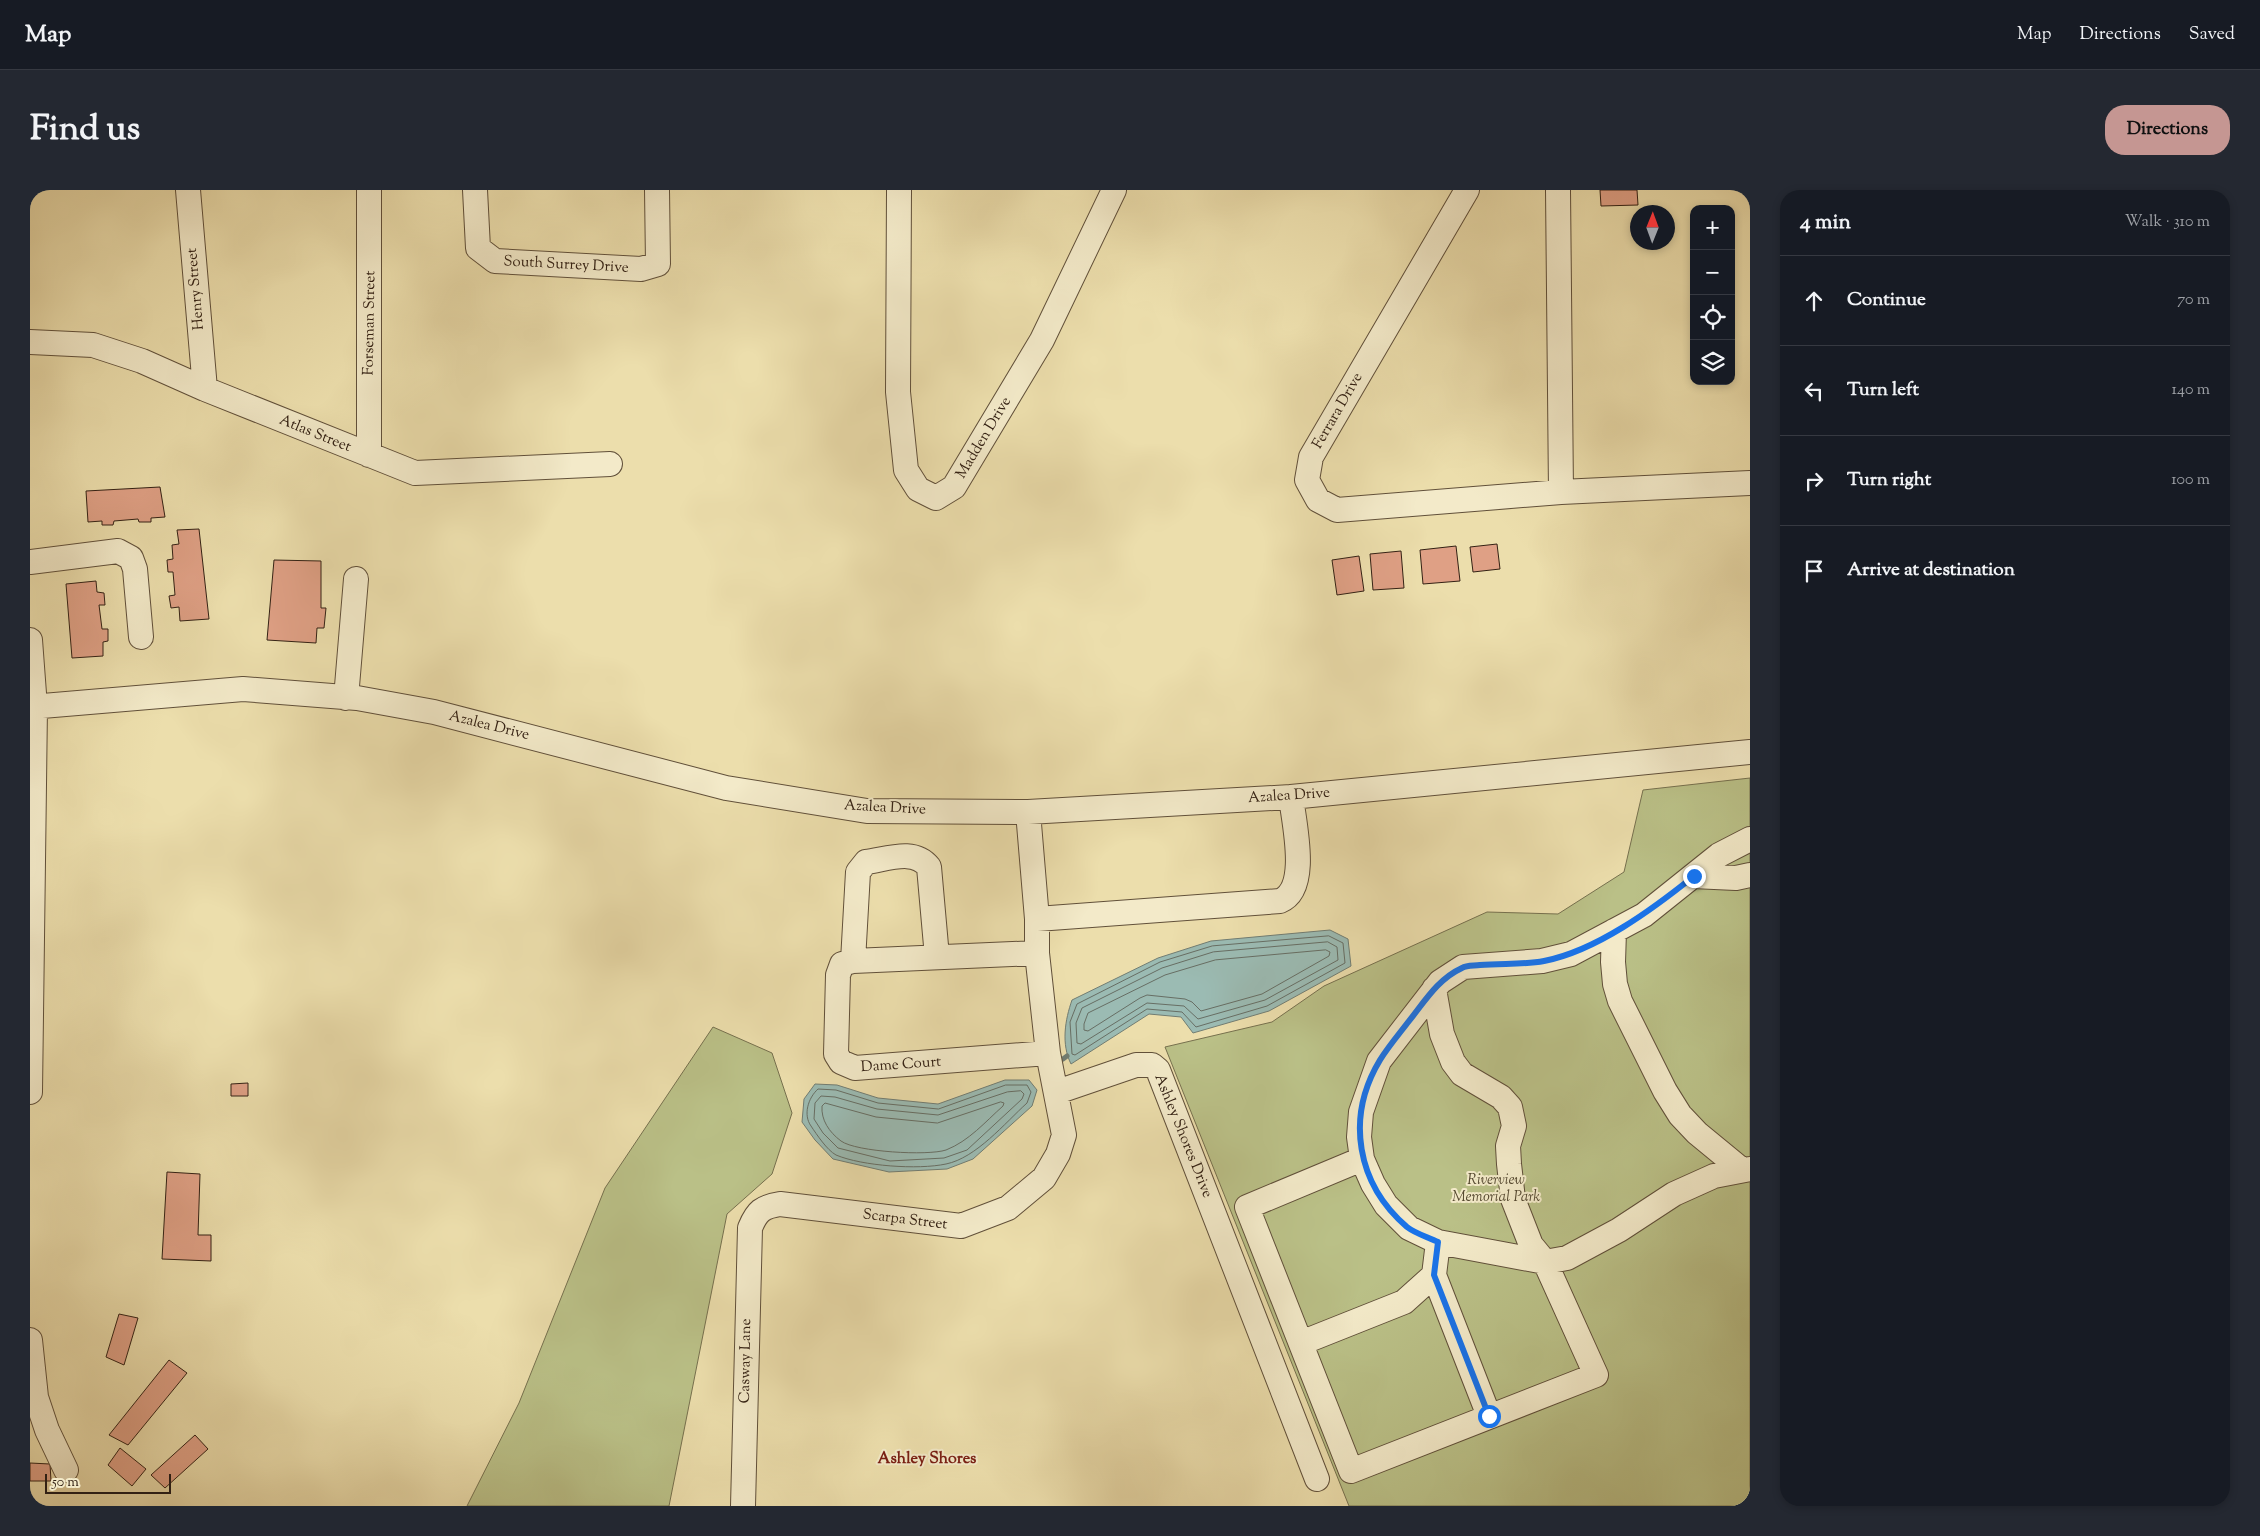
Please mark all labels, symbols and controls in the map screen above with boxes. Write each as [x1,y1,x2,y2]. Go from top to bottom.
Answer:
text: Map [25,18,71,52]
text: Map [2017,22,2052,48]
text: Directions [2080,22,2161,48]
text: Saved [2189,22,2235,48]
text: Find us [30,105,140,156]
button: Directions [2105,105,2230,155]
north arrow [1630,205,1675,250]
map controls [1690,205,1735,385]
button: + [1690,205,1735,250]
text: 4 min [1800,208,1851,238]
text: Walk · 310 m [2125,211,2210,234]
street label: Henry Street [182,247,210,331]
button: − [1690,250,1735,295]
street label: South Surrey Drive [503,251,629,279]
street label: Forseman Street [359,270,381,376]
icon: ahead [1800,287,1828,315]
text: Continue [1847,287,1926,314]
text: 70 m [2177,289,2210,312]
button: locate [1690,295,1735,340]
button: layers [1690,340,1735,385]
street label: Ferrara Drive [1308,369,1368,453]
icon: left [1800,377,1828,405]
text: Turn left [1847,377,1919,404]
text: 140 m [2172,379,2210,402]
street label: Madden Drive [951,393,1017,483]
street label: Atlas Street [276,410,354,458]
icon: right [1800,467,1828,495]
text: Turn right [1847,467,1931,494]
text: 100 m [2171,469,2210,492]
icon: arrive [1800,557,1828,585]
text: Arrive at destination [1847,557,2015,584]
street label: Azalea Drive [447,706,531,746]
street label: Azalea Drive [1247,783,1331,809]
street label: Azalea Drive [844,795,926,821]
route end [1683,865,1706,888]
street label: Dame Court [860,1052,942,1078]
street label: Ashley Shores Drive [1149,1071,1217,1201]
park label: Riverview Memorial Park [1452,1170,1540,1208]
street label: Scarpa Street [861,1204,949,1236]
street label: Casway Lane [735,1318,757,1404]
route start [1478,1405,1501,1428]
district label: Ashley Shores [878,1448,976,1471]
scale bar [45,1471,171,1494]
text: 50 m [52,1473,79,1493]

